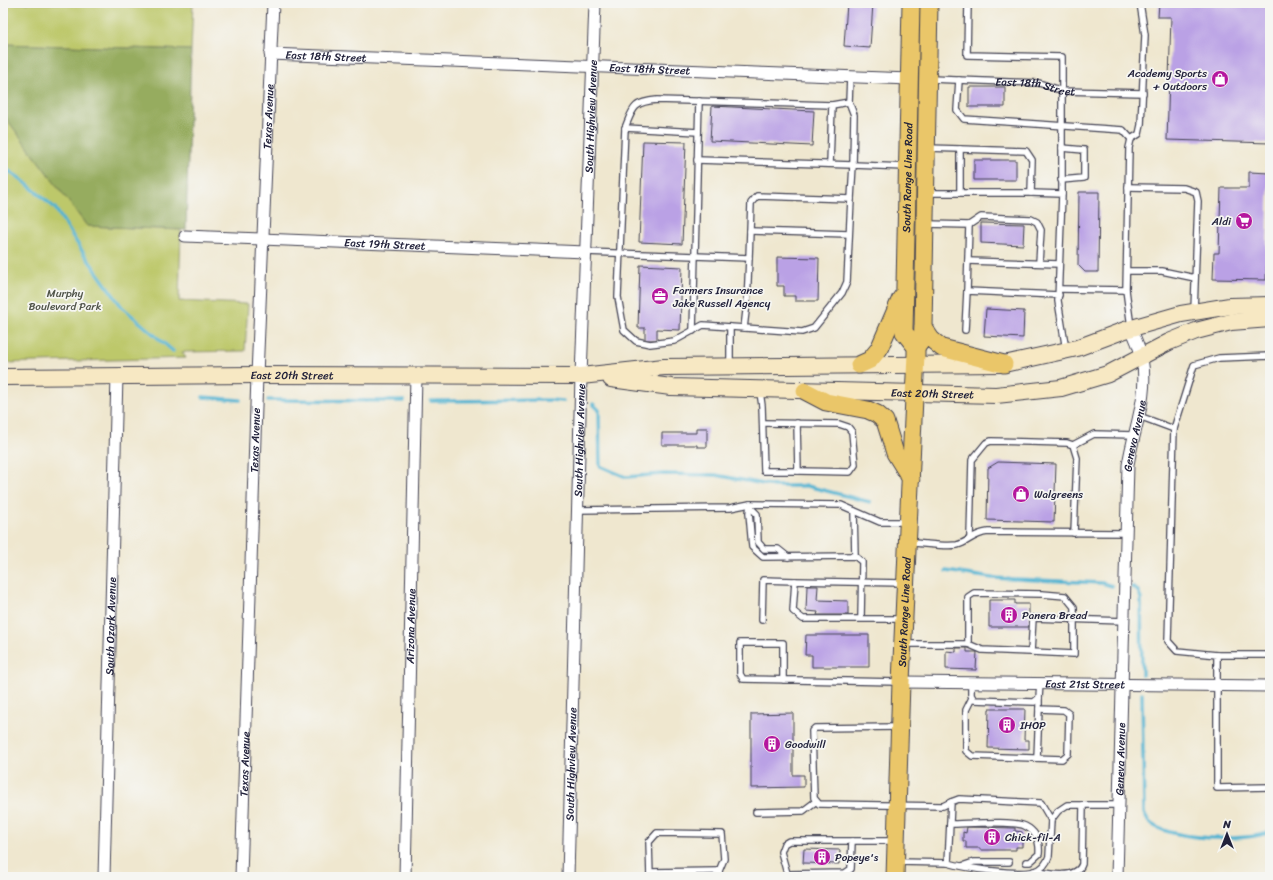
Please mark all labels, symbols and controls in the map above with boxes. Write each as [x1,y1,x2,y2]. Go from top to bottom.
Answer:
street label: East 18th Street [285,46,367,68]
street label: East 18th Street [609,58,691,80]
street label: South Highview Avenue [580,59,603,173]
place label: Academy Sports + Outdoors [1127,64,1208,96]
shop icon: Academy Sports + Outdoors [1210,69,1230,89]
street label: East 18th Street [995,72,1076,101]
street label: Texas Avenue [258,83,280,149]
street label: South Range Line Road [897,121,918,233]
supermarket icon: Aldi [1234,211,1254,231]
place label: Aldi [1211,212,1232,231]
street label: East 19th Street [344,233,426,256]
place label: Farmers Insurance Jake Russell Agency [672,281,771,313]
park label: Murphy Boulevard Park [28,284,102,316]
office icon: Farmers Insurance Jake Russell Agency [650,286,670,306]
street label: East 20th Street [250,366,334,385]
street label: South Highview Avenue [569,383,591,497]
street label: East 20th Street [891,383,974,404]
street label: Geneva Avenue [1119,398,1152,472]
street label: Texas Avenue [245,407,266,473]
shop icon: Walgreens [1011,484,1031,504]
place label: Walgreens [1034,485,1084,504]
street label: South Range Line Road [893,556,917,668]
street label: South Ozark Avenue [100,576,122,675]
street label: Arizona Avenue [401,588,421,665]
building icon: Panera Bread [999,605,1019,625]
place label: Panera Bread [1022,606,1088,625]
street label: East 21st Street [1045,675,1125,694]
street label: South Highview Avenue [560,707,582,821]
building icon: IHOP [997,715,1017,735]
place label: IHOP [1019,716,1046,735]
street label: Geneva Avenue [1110,722,1131,796]
street label: Texas Avenue [235,731,256,797]
building icon: Goodwill [762,734,782,754]
place label: Goodwill [785,735,827,754]
north arrow [1207,814,1247,854]
text: N [1222,815,1231,834]
building icon: Chick-fil-A [982,827,1002,847]
place label: Chick-fil-A [1005,828,1061,847]
building icon: Popeye's [812,847,832,867]
place label: Popeye's [835,848,879,867]

